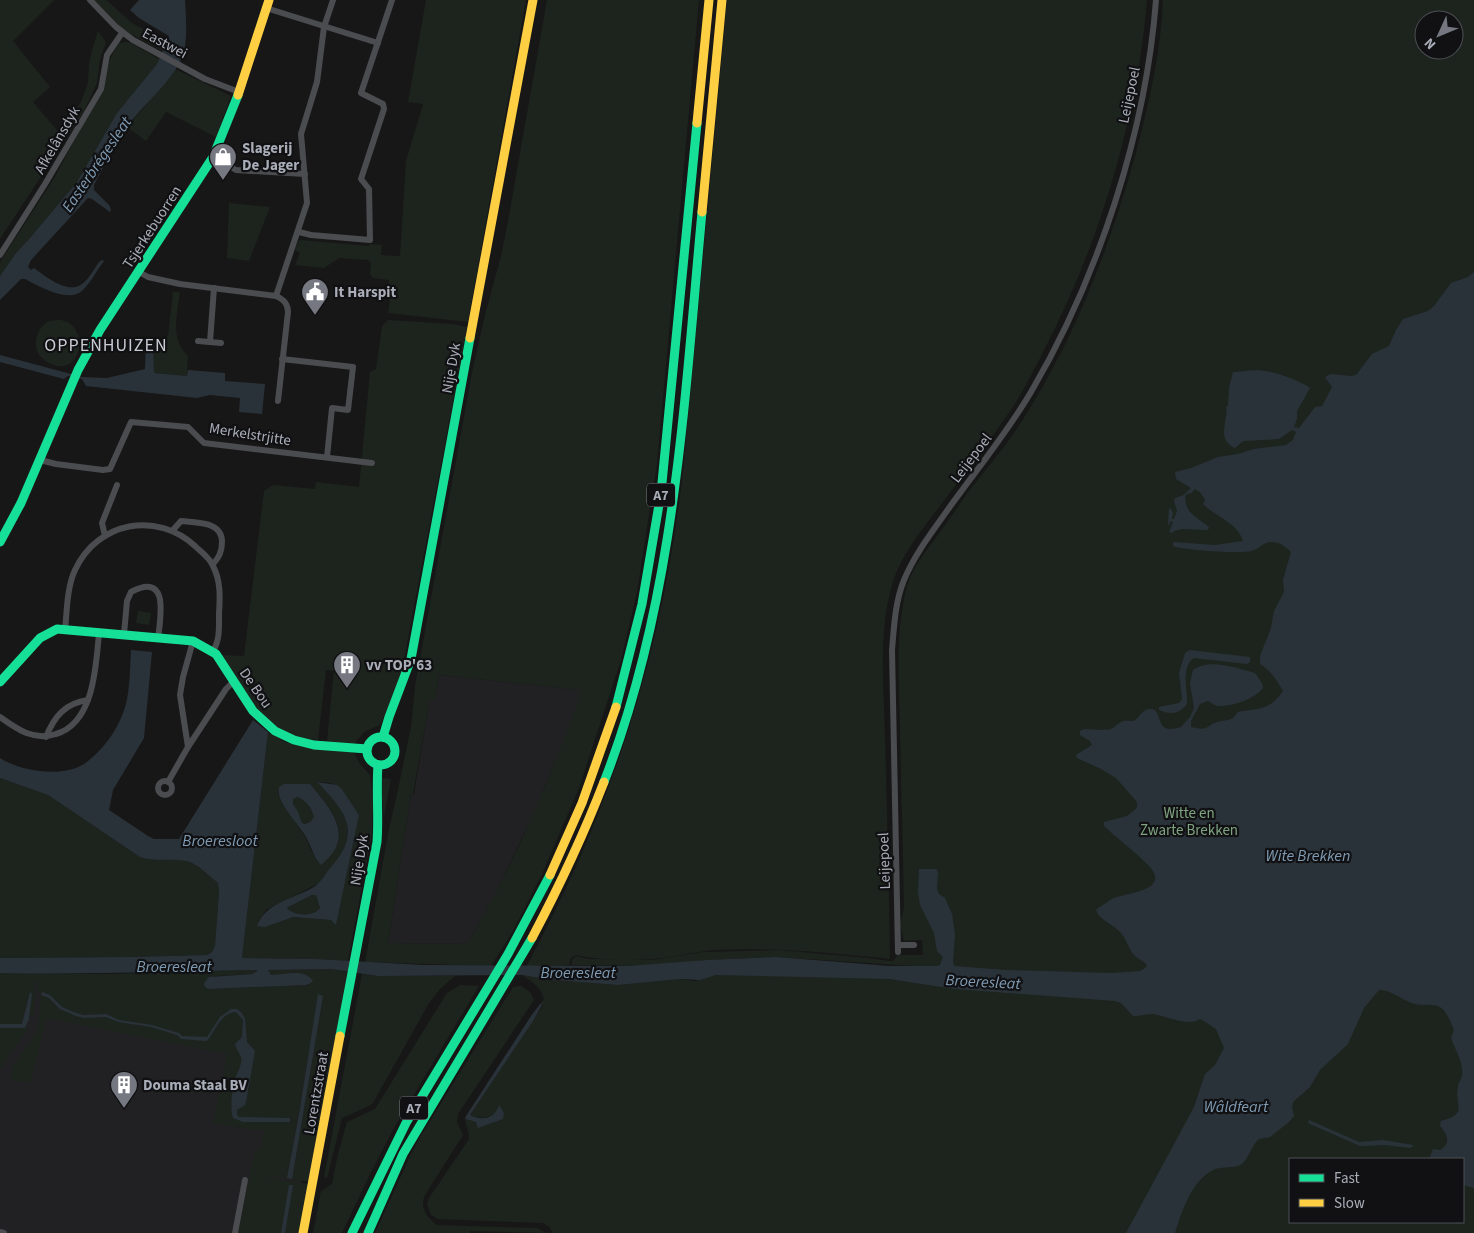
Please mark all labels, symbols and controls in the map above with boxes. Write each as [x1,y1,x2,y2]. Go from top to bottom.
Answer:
north arrow [1414,10,1464,60]
street label: Eastwei [138,23,191,64]
text: N [1420,33,1441,54]
street label: Leijepoel [1113,65,1146,125]
street label: Afkelânsdyk [29,102,86,178]
water label: Easterbrégesleat [57,112,137,217]
place label: Slagerij De Jager [242,138,299,176]
shop icon: Slagerij De Jager [208,142,238,181]
street label: Tsjerkebuorren [118,182,187,273]
public building icon: It Harspit [300,277,330,316]
place label: It Harspit [334,282,397,303]
district label: OPPENHUIZEN [44,333,168,358]
street label: Nije Dyk [437,340,466,395]
street label: Merkelstrjitte [207,418,292,451]
street label: Leijepoel [946,429,997,487]
road number: A7 [647,484,675,506]
building icon: vv TOP'63 [332,650,362,689]
place label: vv TOP'63 [366,655,432,676]
street label: De Bou [234,664,277,713]
park label: Witte en Zwarte Brekken [1140,803,1238,841]
water label: Broeresloot [182,830,258,852]
street label: Leijepoel [873,832,896,890]
street label: Nije Dyk [345,833,374,887]
water label: Wite Brekken [1266,845,1350,867]
water label: Broeresleat [136,956,212,978]
water label: Broeresleat [540,962,616,984]
water label: Broeresleat [945,969,1022,995]
street label: Lorentzstraat [299,1050,334,1136]
building icon: Douma Staal BV [109,1070,139,1109]
place label: Douma Staal BV [143,1075,247,1096]
road number: A7 [400,1096,428,1120]
water label: Wâldfeart [1204,1096,1269,1118]
legend [1289,1158,1464,1223]
text: Fast [1334,1168,1360,1189]
text: Slow [1334,1193,1365,1214]

